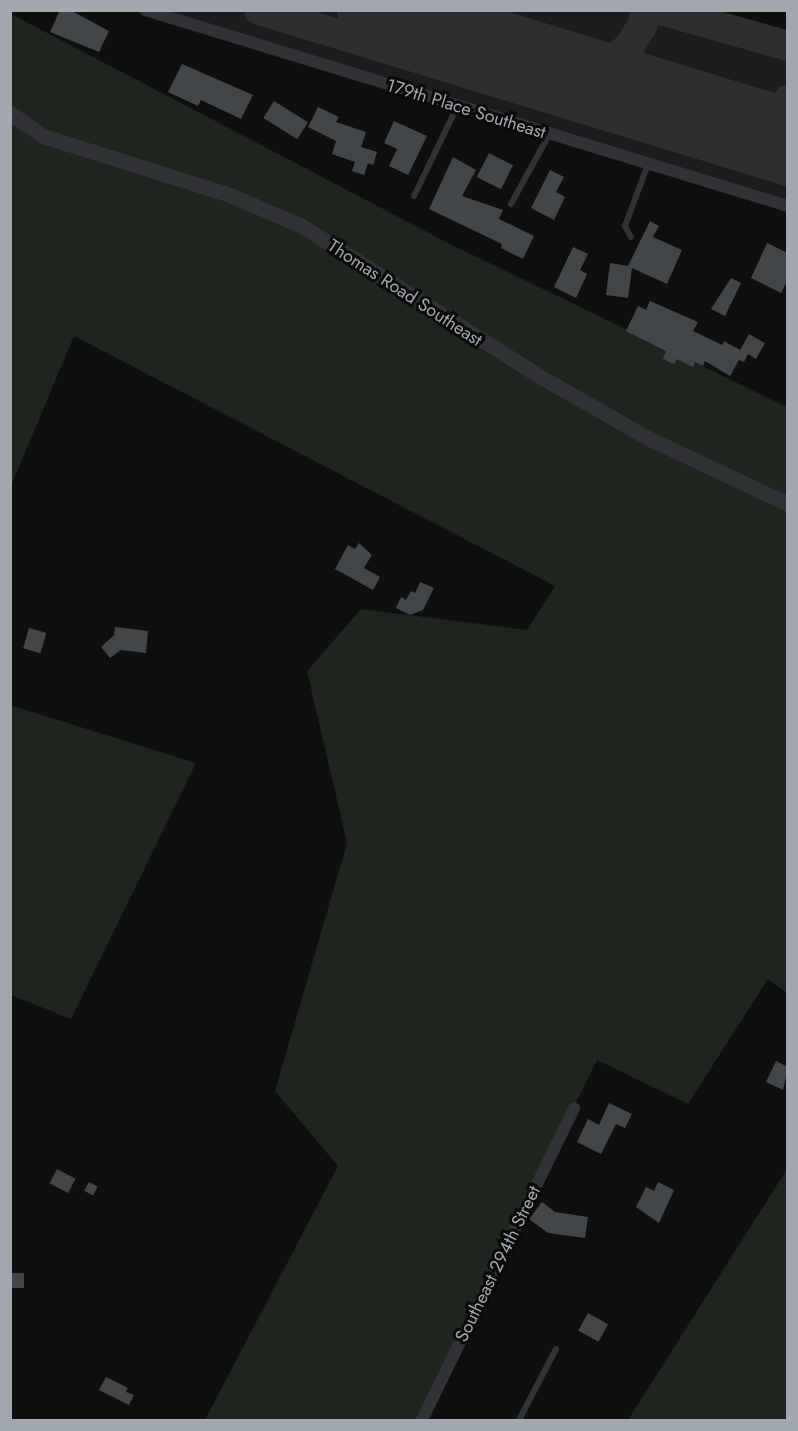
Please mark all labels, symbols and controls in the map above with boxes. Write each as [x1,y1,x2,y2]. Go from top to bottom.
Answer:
street label: 179th Place Southeast [384,74,548,144]
street label: Thomas Road Southeast [324,235,486,351]
street label: Southeast 294th Street [451,1182,545,1346]

